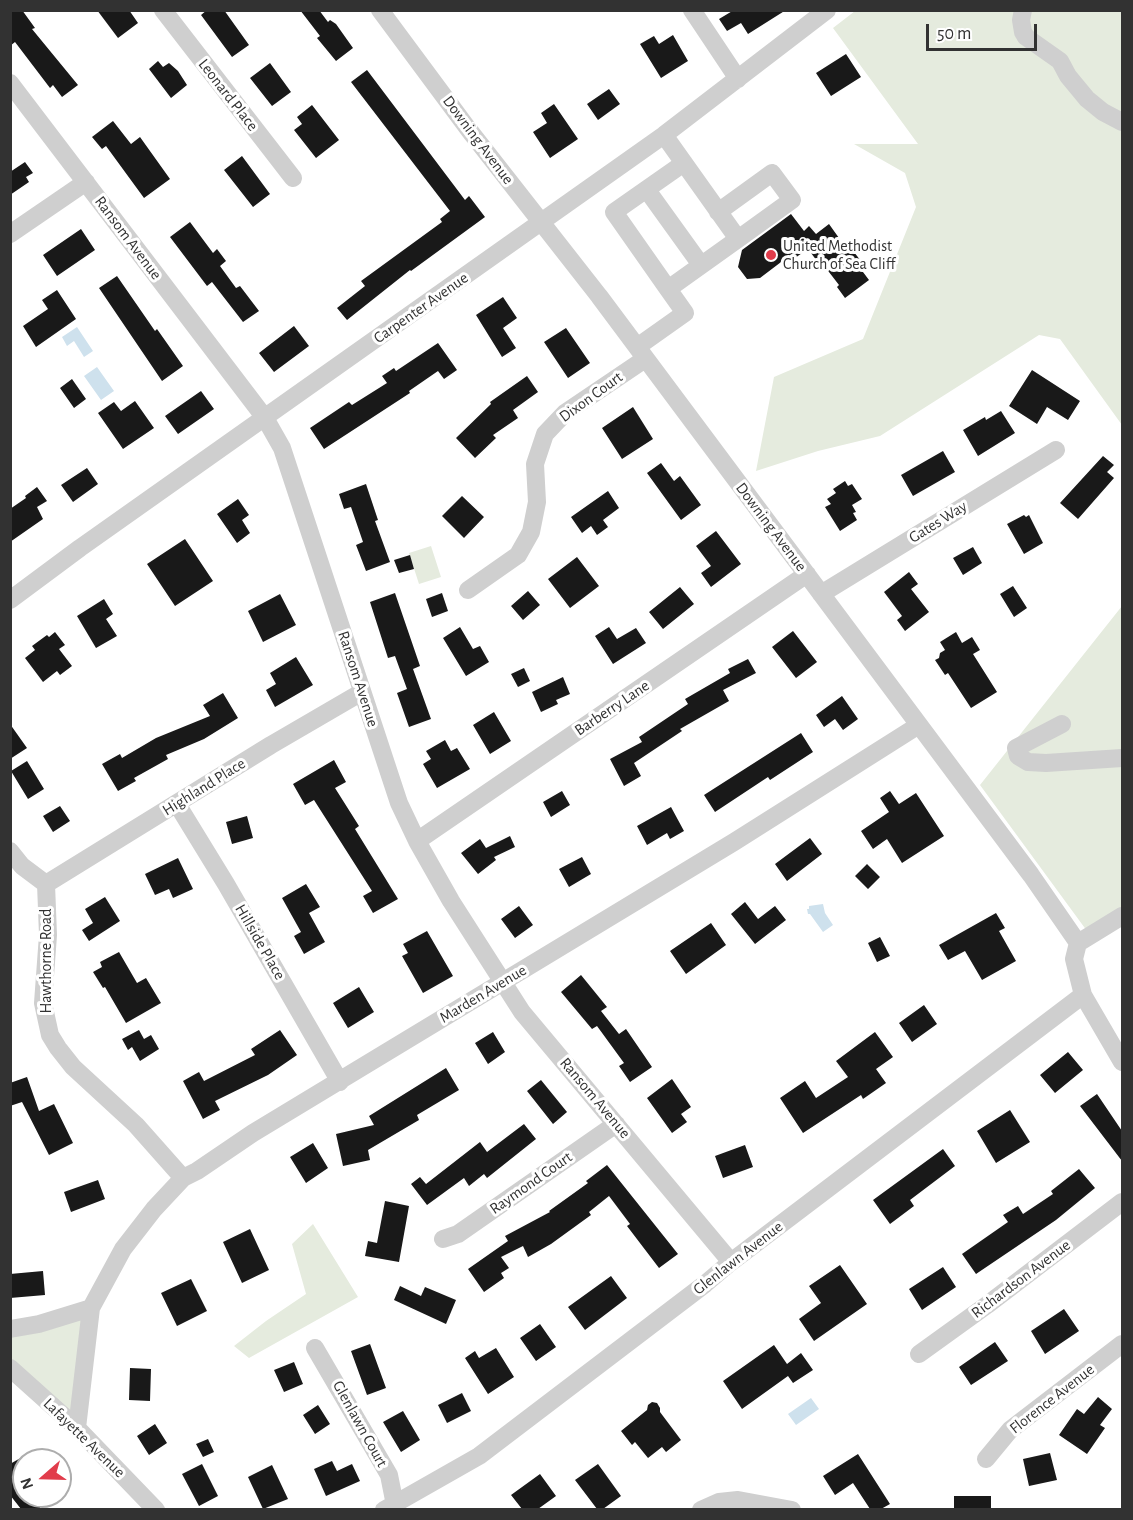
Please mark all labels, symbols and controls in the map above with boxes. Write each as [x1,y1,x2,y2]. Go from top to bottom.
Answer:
scale bar [929,12,1040,50]
text: 50 m [937,25,971,43]
street label: Leonard Place [194,55,262,135]
street label: Downing Avenue [438,92,518,188]
street label: Ransom Avenue [90,192,166,284]
place label: United Methodist Church of Sea Cliff [783,236,895,274]
marker: United Methodist Church of Sea Cliff [764,248,778,262]
street label: Carpenter Avenue [370,268,472,348]
street label: Dixon Court [556,368,626,426]
street label: Downing Avenue [731,479,811,575]
street label: Gates Way [905,497,971,547]
street label: Ransom Avenue [333,629,383,729]
street label: Barberry Lane [571,676,653,740]
street label: Highland Place [159,754,249,820]
street label: Hillside Place [231,901,289,983]
street label: Hawthorne Road [36,909,56,1013]
street label: Marden Avenue [436,961,530,1027]
street label: Ransom Avenue [556,1054,634,1142]
street label: Raymond Court [486,1147,576,1219]
street label: Glenlawn Avenue [689,1217,787,1299]
street label: Richardson Avenue [968,1236,1074,1322]
street label: Florence Avenue [1006,1360,1098,1438]
street label: Glenlawn Court [328,1377,392,1471]
street label: Lafayette Avenue [39,1394,129,1482]
north arrow [12,1448,72,1508]
text: N [18,1476,36,1491]

